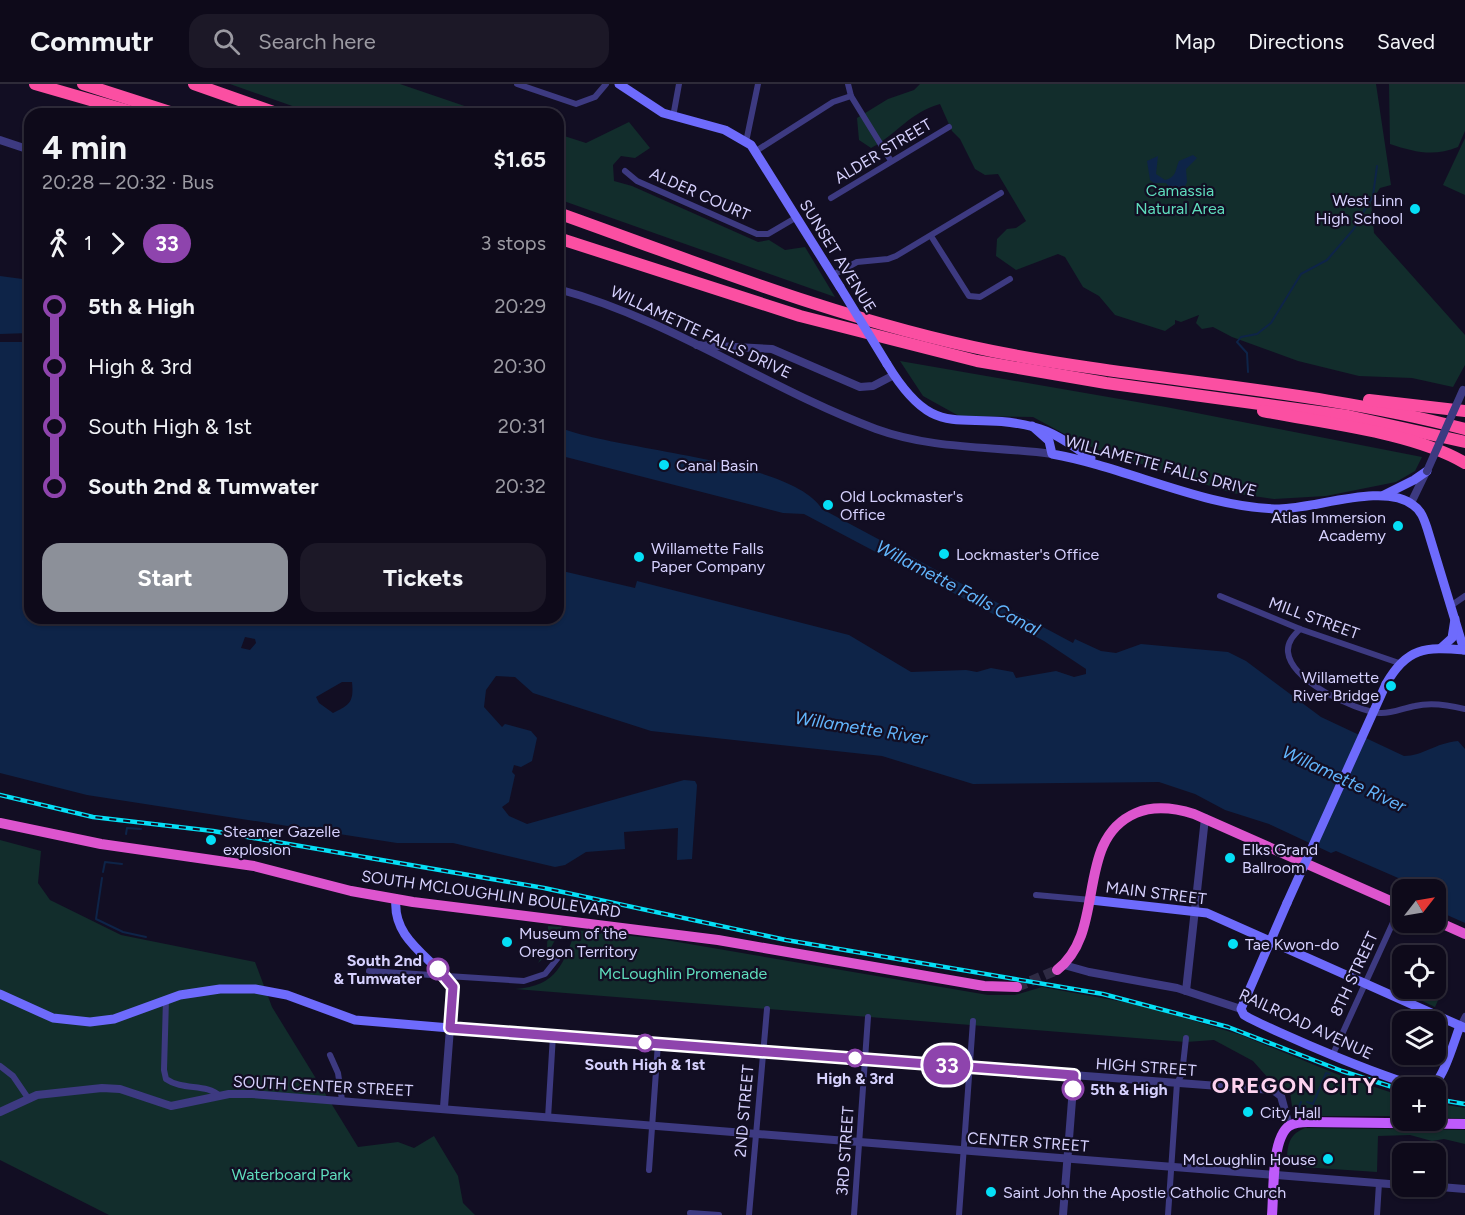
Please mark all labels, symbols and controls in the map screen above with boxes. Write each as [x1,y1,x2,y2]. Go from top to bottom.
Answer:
search box [189,14,609,68]
text: Commutr [30,24,153,58]
icon: search [210,25,243,58]
text: Search here [258,28,376,55]
text: Map [1174,29,1215,54]
text: Directions [1248,29,1344,54]
text: Saved [1377,29,1435,54]
street label: ALDER STREET [831,114,935,187]
text: 4 min [42,128,127,167]
text: $1.65 [494,146,546,173]
street label: ALDER COURT [647,163,753,225]
text: 20:28 – 20:32 · Bus [42,170,214,194]
park label: Camassia Natural Area [1135,181,1225,218]
place label: West Linn High School [1316,191,1403,228]
street label: SUNSET AVENUE [796,196,880,316]
marker: West Linn High School [1408,202,1422,216]
icon: walk [42,227,75,260]
icon: forward [101,227,134,260]
text: 1 [84,231,92,255]
text: 33 [155,231,179,256]
text: 3 stops [481,231,546,255]
street label: WILLAMETTE FALLS DRIVE [608,282,794,382]
text: 5th & High [88,293,195,320]
text: 20:29 [494,294,546,318]
text: High & 3rd [88,353,192,380]
text: 20:30 [493,354,546,378]
text: South High & 1st [88,413,252,440]
text: 20:31 [498,414,546,438]
street label: WILLAMETTE FALLS DRIVE [1063,431,1259,501]
place label: Canal Basin [676,456,758,475]
marker: Canal Basin [657,458,671,472]
text: South 2nd & Tumwater [88,473,319,500]
text: 20:32 [495,474,546,498]
place label: Old Lockmaster's Office [840,487,963,524]
marker: Old Lockmaster's Office [821,498,835,512]
place label: Atlas Immersion Academy [1271,508,1387,545]
marker: Atlas Immersion Academy [1391,519,1405,533]
water label: Willamette Falls Canal [872,535,1045,641]
place label: Willamette Falls Paper Company [651,539,766,576]
button: Start [42,543,288,612]
button: Tickets [300,543,546,612]
place label: Lockmaster's Office [956,545,1100,564]
marker: Lockmaster's Office [937,547,951,561]
marker: Willamette Falls Paper Company [632,550,646,564]
street label: MILL STREET [1266,593,1362,643]
place label: Willamette River Bridge [1293,668,1379,705]
marker: Willamette River Bridge [1384,679,1398,693]
water label: Willamette River [793,707,930,749]
water label: Willamette River [1279,741,1410,818]
place label: Steamer Gazelle explosion [223,822,340,859]
marker: Steamer Gazelle explosion [204,833,218,847]
place label: Elks Grand Ballroom [1242,840,1318,877]
marker: Elks Grand Ballroom [1223,851,1237,865]
street label: SOUTH MCLOUGHLIN BOULEVARD [360,866,622,922]
street label: MAIN STREET [1104,877,1208,909]
north arrow [1392,879,1446,933]
map controls [1392,879,1446,1197]
place label: Museum of the Oregon Territory [519,924,638,961]
street label: 8TH STREET [1326,929,1382,1019]
marker: Museum of the Oregon Territory [500,935,514,949]
place label: Tae Kwon-do [1245,935,1339,954]
marker: Tae Kwon-do [1226,937,1240,951]
button: locate [1392,945,1446,999]
place label: South 2nd & Tumwater [333,951,422,988]
marker: South 2nd & Tumwater [427,958,449,980]
park label: McLoughlin Promenade [599,964,768,983]
street label: RAILROAD AVENUE [1236,985,1376,1063]
button: layers [1392,1011,1446,1065]
marker: South High & 1st [636,1034,654,1052]
line badge: 33 [920,1046,974,1084]
marker: High & 3rd [846,1049,864,1067]
text: 33 [935,1053,959,1078]
street label: HIGH STREET [1095,1054,1197,1080]
place label: South High & 1st [585,1055,706,1074]
street label: 2ND STREET [730,1064,758,1158]
place label: High & 3rd [816,1069,894,1088]
street label: SOUTH CENTER STREET [232,1072,414,1100]
district label: OREGON CITY [1212,1072,1378,1099]
button: + [1392,1077,1446,1131]
marker: 5th & High [1062,1078,1084,1100]
place label: 5th & High [1090,1080,1168,1099]
place label: City Hall [1260,1103,1321,1122]
street label: 3RD STREET [832,1105,858,1197]
marker: City Hall [1241,1105,1255,1119]
street label: CENTER STREET [966,1128,1090,1156]
button: − [1392,1143,1446,1197]
place label: McLoughlin House [1182,1150,1316,1169]
marker: McLoughlin House [1321,1152,1335,1166]
park label: Waterboard Park [231,1165,351,1184]
place label: Saint John the Apostle Catholic Church [1003,1183,1286,1202]
marker: Saint John the Apostle Catholic Church [984,1185,998,1199]

